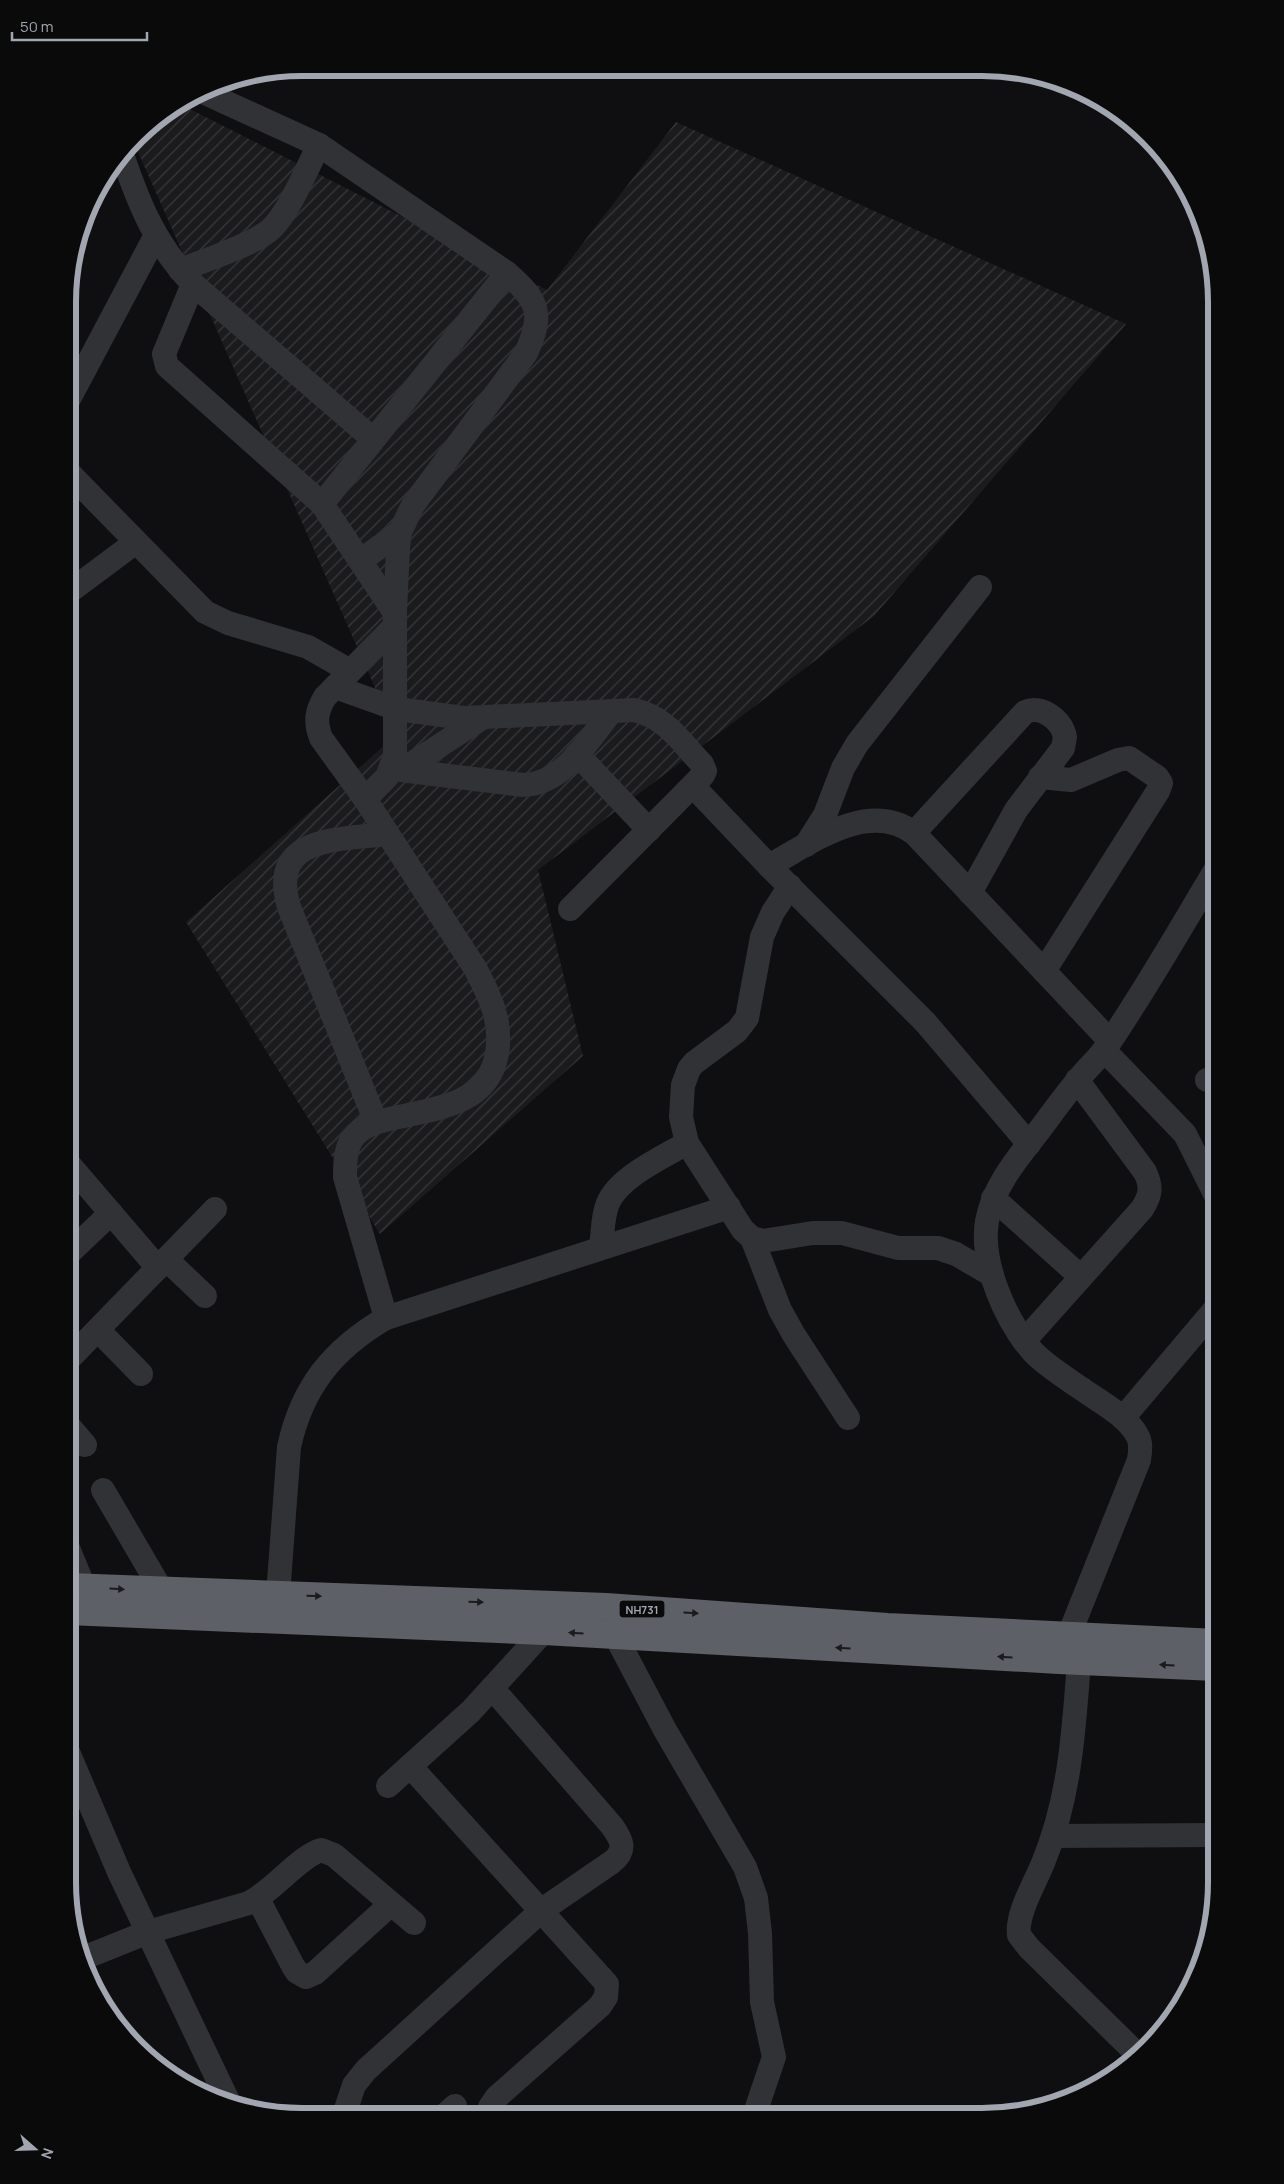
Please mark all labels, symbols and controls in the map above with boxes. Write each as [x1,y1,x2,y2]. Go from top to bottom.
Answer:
scale bar [12,10,148,42]
text: 50 m [20,16,54,37]
one-way arrow [109,1585,125,1593]
one-way arrow [306,1592,322,1600]
one-way arrow [469,1598,485,1606]
road number: NH731 [620,1600,664,1618]
one-way arrow [683,1609,699,1617]
one-way arrow [567,1628,583,1636]
one-way arrow [835,1643,851,1651]
one-way arrow [997,1653,1013,1661]
one-way arrow [1159,1660,1175,1668]
north arrow [10,2124,60,2174]
text: N [37,2146,58,2162]

